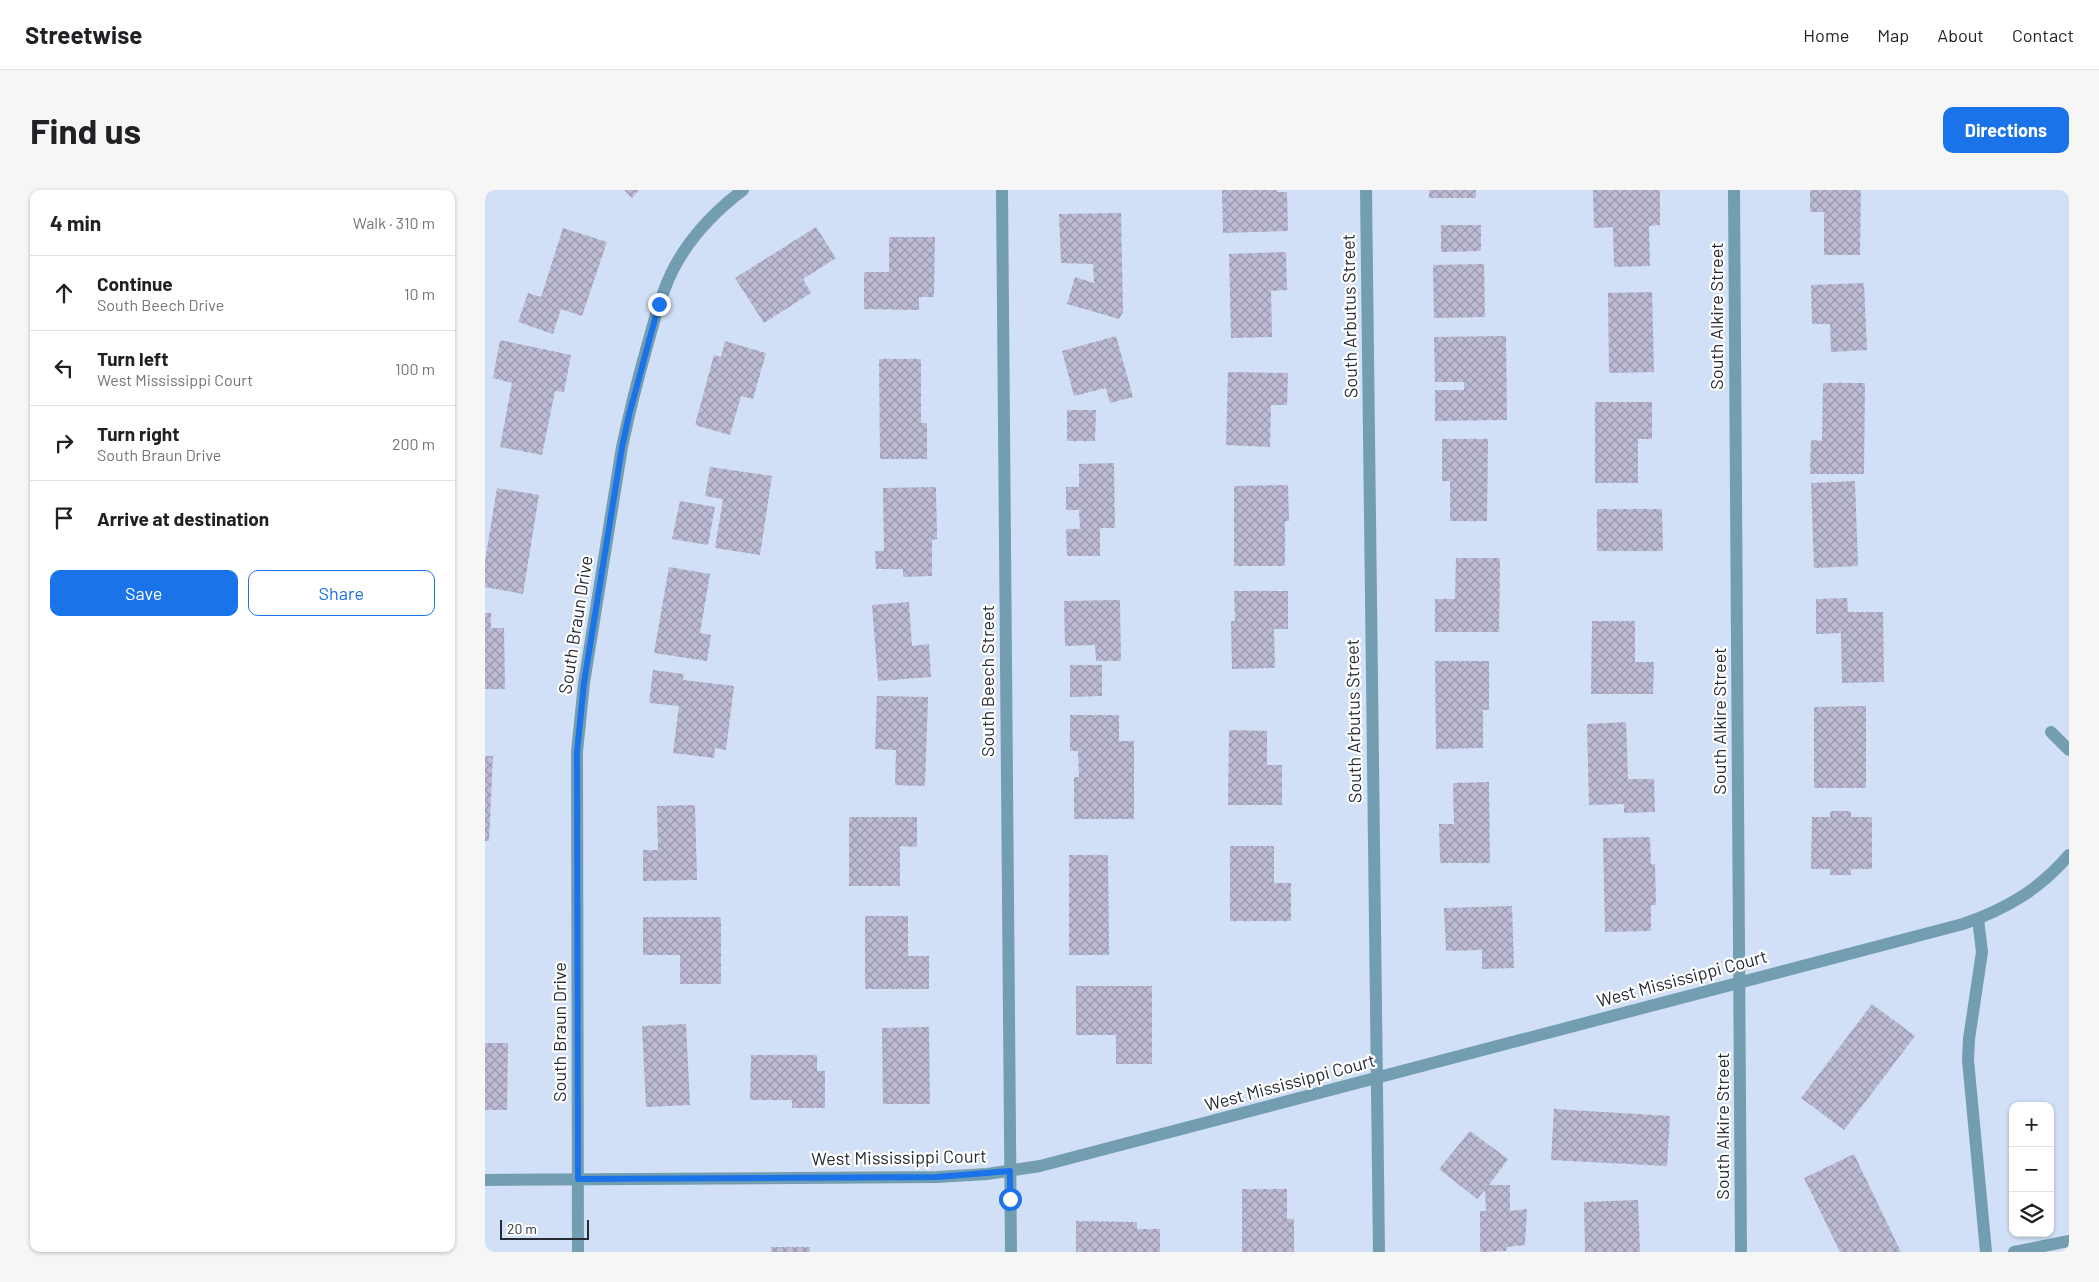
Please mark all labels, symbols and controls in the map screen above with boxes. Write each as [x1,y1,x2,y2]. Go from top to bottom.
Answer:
text: Streetwise [25,20,142,49]
text: Home [1803,24,1849,46]
text: Map [1877,24,1909,46]
text: About [1937,24,1984,46]
text: Contact [2012,24,2074,46]
button: Directions [1943,107,2069,153]
text: Find us [30,109,141,151]
text: 4 min [50,210,101,235]
text: Walk · 310 m [353,213,435,232]
street label: South Arbutus Street [1337,234,1361,398]
street label: South Alkire Street [1705,242,1727,390]
text: Continue [97,272,173,295]
icon: ahead [50,279,78,307]
text: 10 m [404,284,435,303]
route end [648,293,671,316]
text: South Beech Drive [97,295,224,314]
text: Turn left [97,347,168,370]
icon: left [50,354,78,382]
text: 100 m [395,359,435,378]
text: West Mississippi Court [97,370,253,389]
text: Turn right [97,422,179,445]
icon: right [50,429,78,457]
text: 200 m [392,434,435,453]
text: South Braun Drive [97,445,221,464]
icon: arrive [50,504,78,532]
text: Arrive at destination [97,507,269,530]
street label: South Braun Drive [553,554,597,696]
button: Save [50,570,238,616]
button: Share [248,570,435,616]
street label: South Beech Street [976,605,998,757]
street label: South Arbutus Street [1341,639,1365,803]
street label: South Alkire Street [1708,647,1730,795]
street label: West Mississippi Court [1594,945,1769,1011]
street label: South Braun Drive [548,962,570,1102]
street label: West Mississippi Court [1202,1049,1377,1115]
street label: South Alkire Street [1711,1052,1733,1200]
map controls [2009,1102,2054,1237]
button: + [2009,1102,2054,1147]
street label: West Mississippi Court [811,1144,987,1170]
button: − [2009,1147,2054,1192]
route start [999,1188,1022,1211]
button: layers [2009,1192,2054,1237]
scale bar [500,1217,589,1240]
text: 20 m [507,1220,537,1237]

